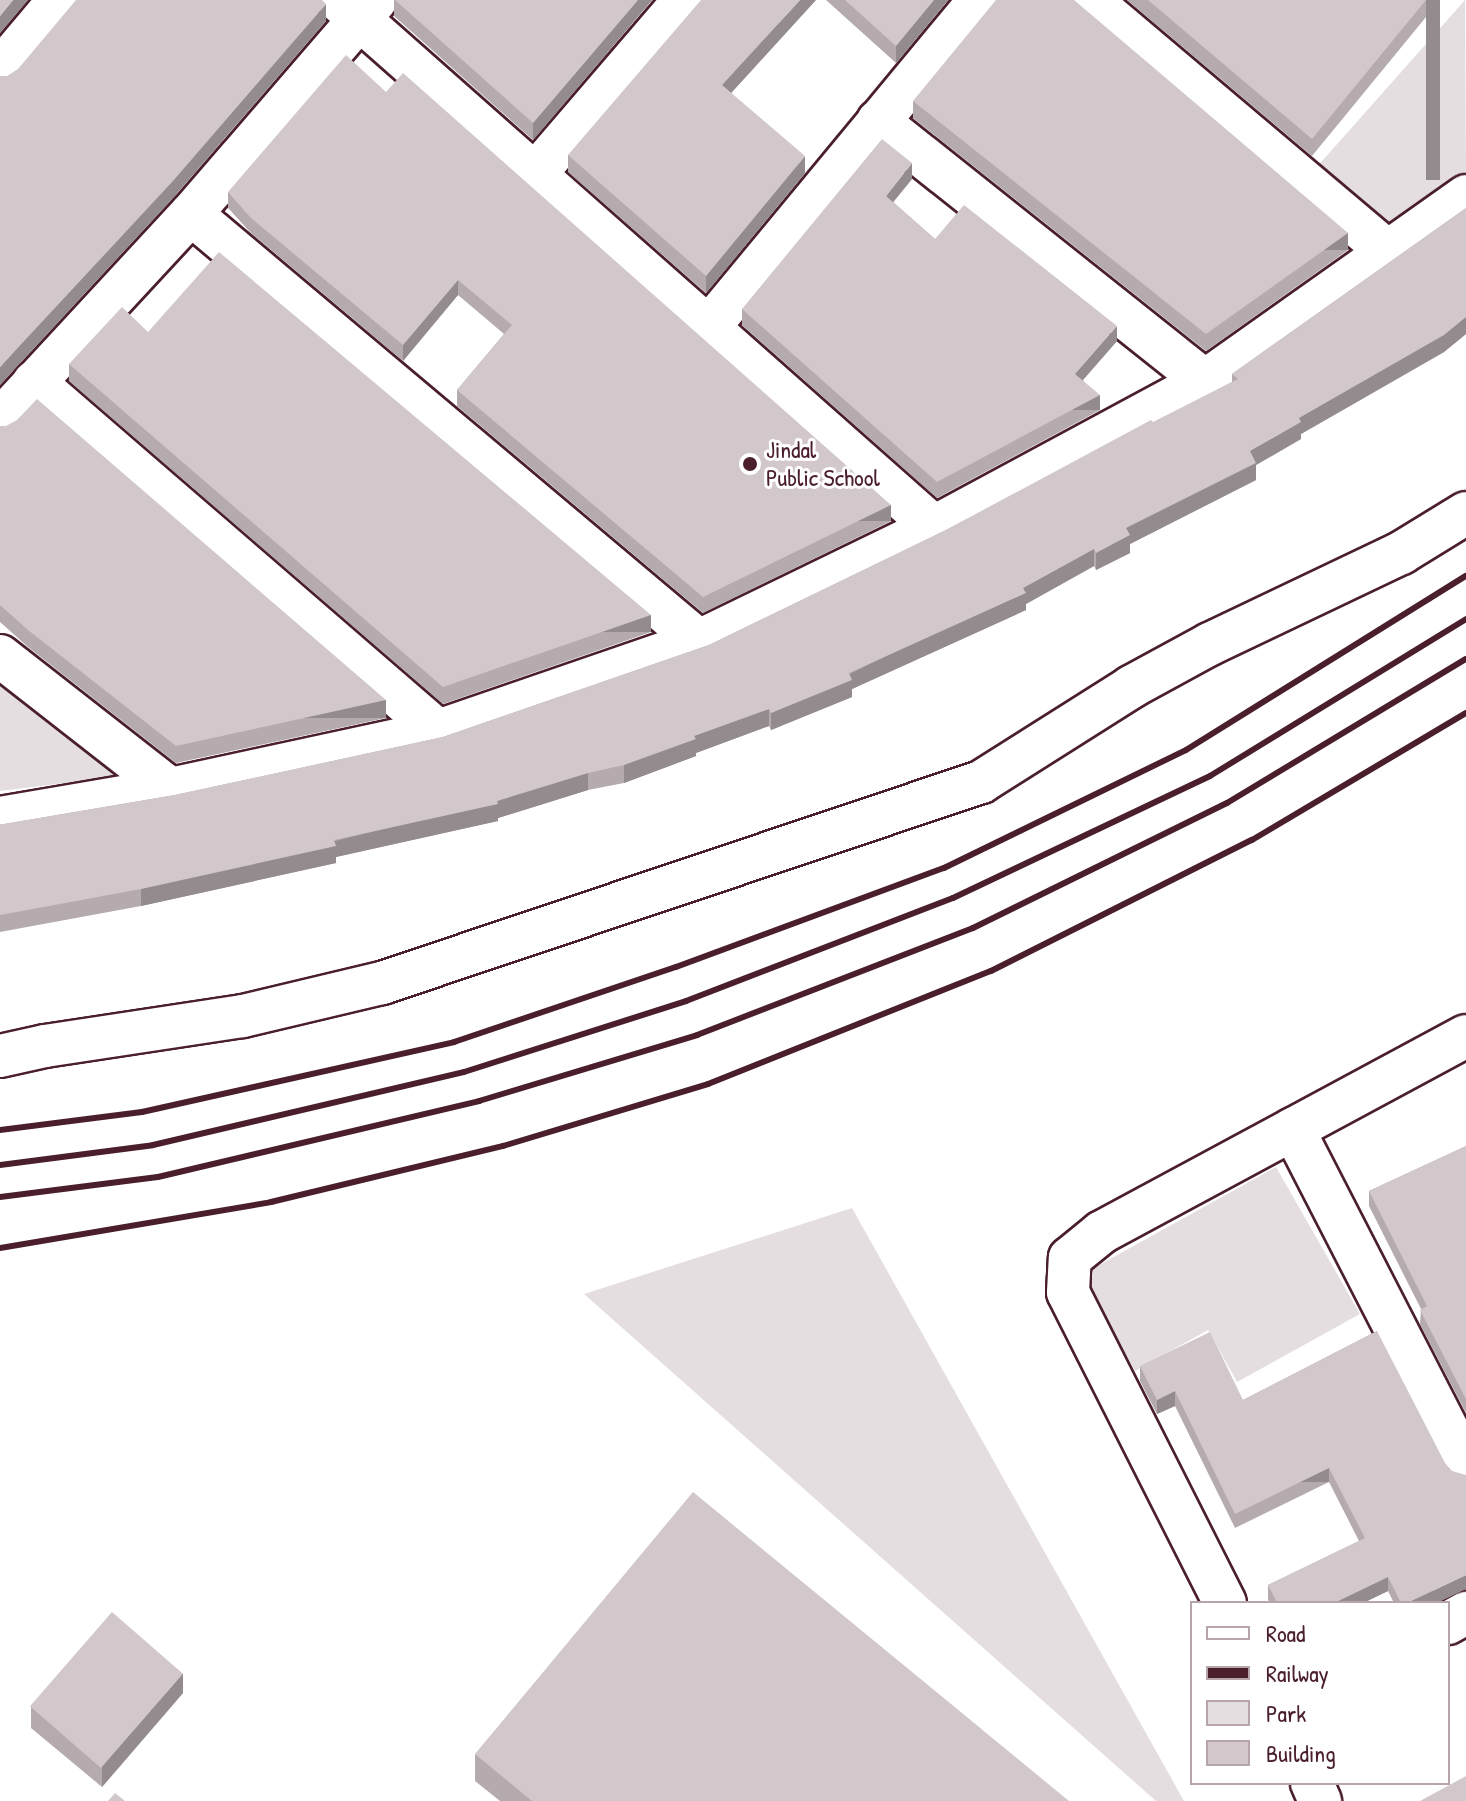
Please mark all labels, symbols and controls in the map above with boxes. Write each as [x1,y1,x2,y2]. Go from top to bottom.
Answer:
place label: Jindal Public School [766,436,880,492]
marker: Jindal Public School [741,455,759,473]
legend [1190,1601,1450,1785]
text: Road [1266,1617,1305,1649]
text: Railway [1266,1657,1329,1689]
text: Park [1266,1697,1306,1729]
text: Building [1266,1737,1336,1769]

